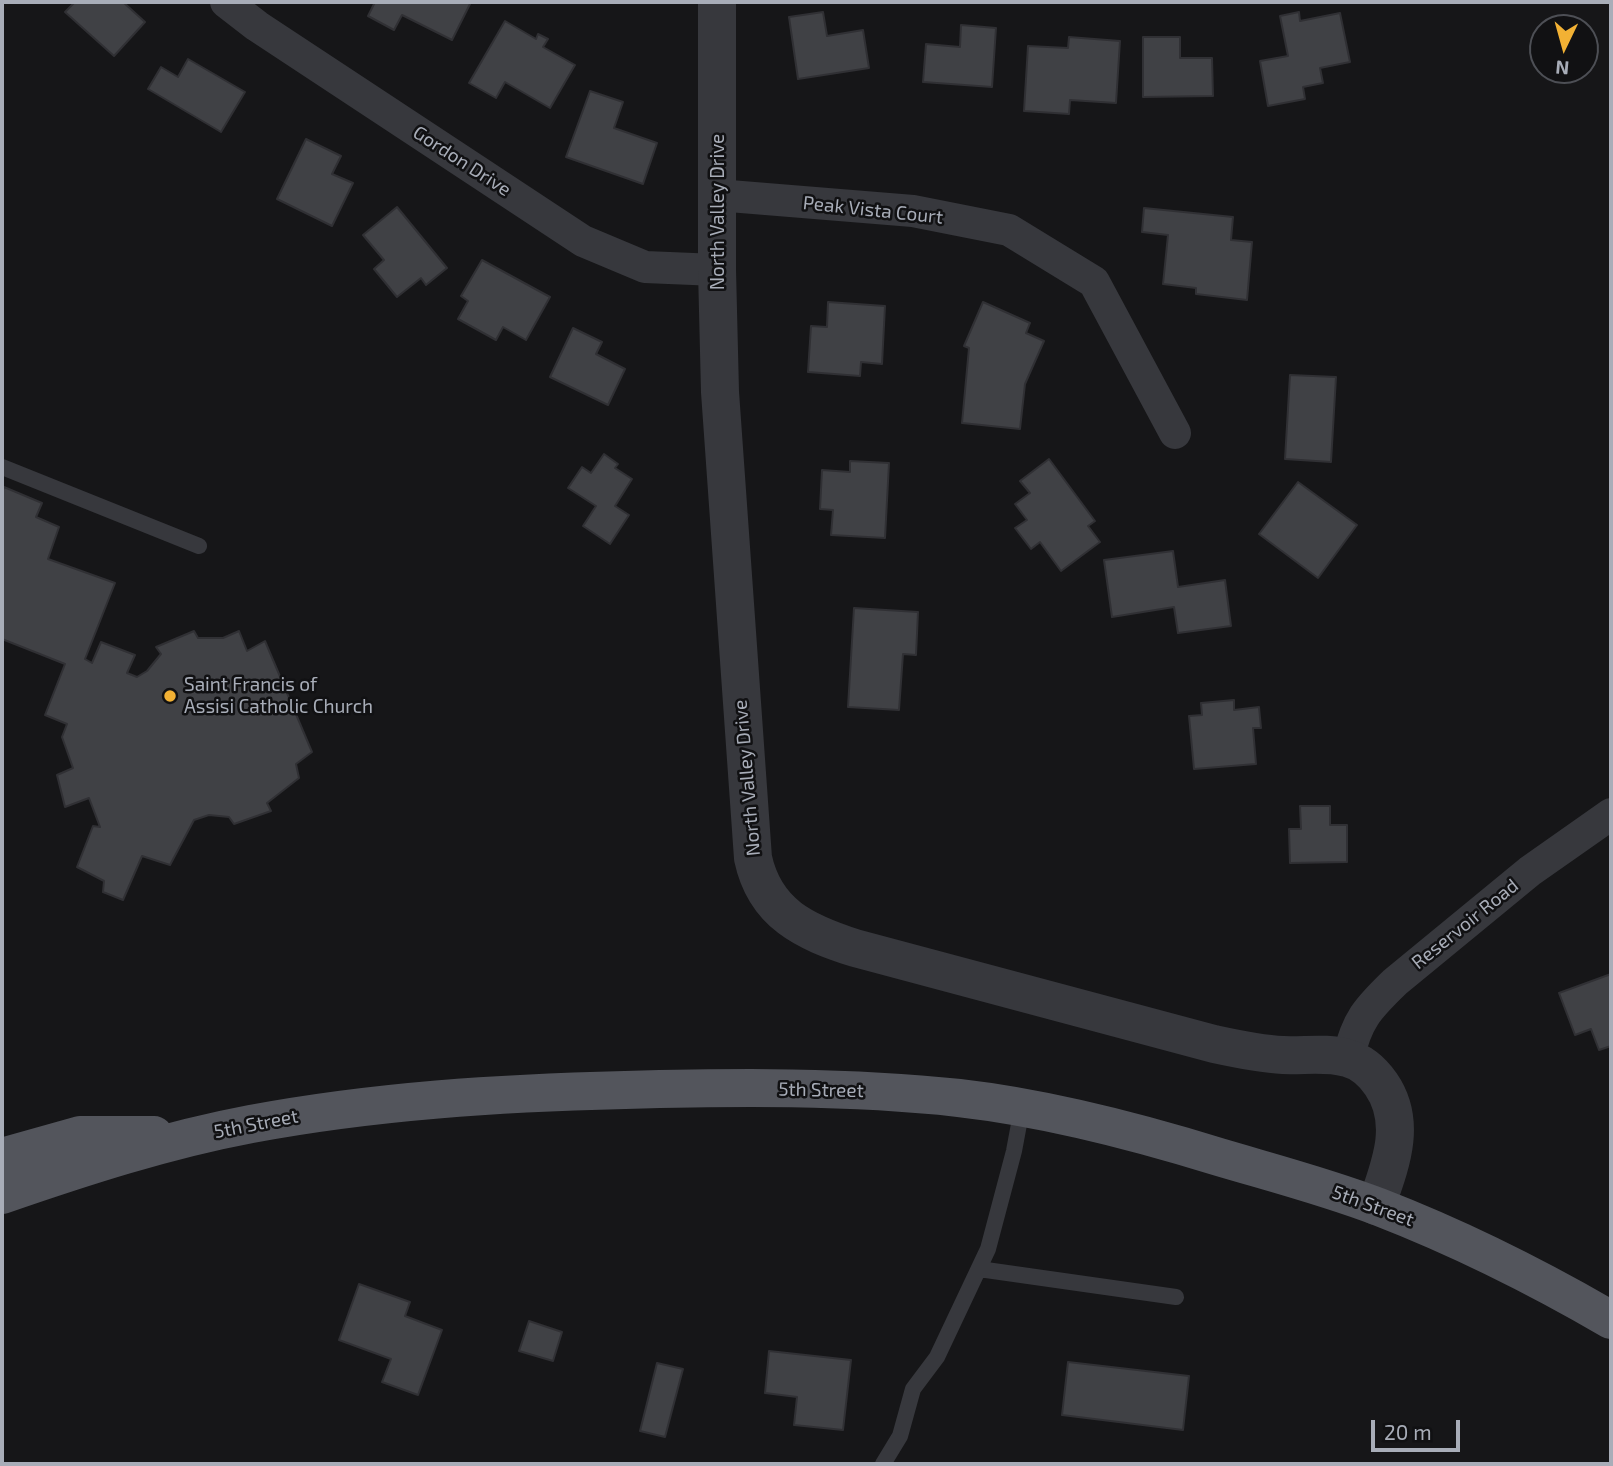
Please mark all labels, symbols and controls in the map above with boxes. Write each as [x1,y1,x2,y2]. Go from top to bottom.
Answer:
north arrow [1529,14,1599,84]
text: N [1554,56,1570,80]
street label: Gordon Drive [409,121,515,201]
street label: North Valley Drive [707,134,729,290]
street label: Peak Vista Court [802,191,944,229]
place label: Saint Francis of Assisi Catholic Church [184,674,373,718]
marker: Saint Francis of Assisi Catholic Church [162,688,178,704]
street label: North Valley Drive [729,699,765,857]
street label: Reservoir Road [1407,874,1523,974]
street label: 5th Street [778,1078,864,1102]
street label: 5th Street [212,1105,300,1143]
street label: 5th Street [1329,1181,1417,1231]
scale bar [1375,1406,1464,1450]
text: 20 m [1384,1419,1432,1444]

